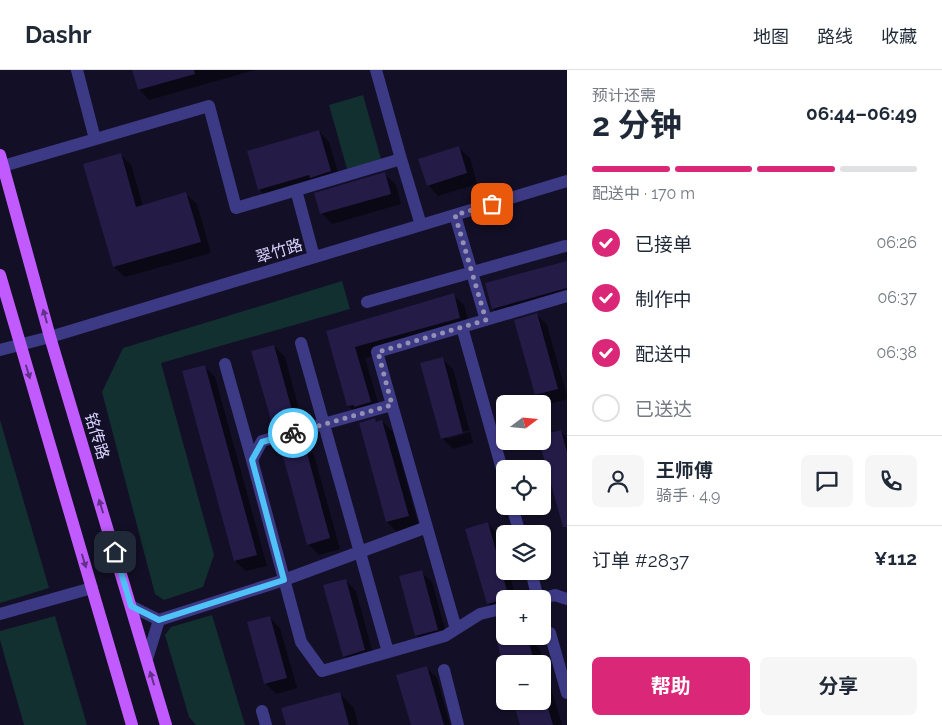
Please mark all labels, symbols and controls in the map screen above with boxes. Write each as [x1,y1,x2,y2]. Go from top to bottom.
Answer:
text: Dashr [25,20,91,49]
text: 地图 [753,26,789,47]
text: 路线 [817,26,853,47]
text: 收藏 [881,26,917,47]
text: 预计还需 [592,86,656,105]
text: 06:44–06:49 [806,102,917,124]
text: 2 分钟 [592,106,682,143]
pin [471,183,513,225]
text: 配送中 · 170 m [592,184,695,203]
icon: bag [478,190,506,218]
icon: check [592,229,620,257]
text: 已接单 [635,233,692,255]
text: 06:26 [877,233,917,252]
street label: 翠竹路 [253,235,305,267]
icon: check [592,284,620,312]
text: 制作中 [635,288,692,310]
text: 06:37 [878,288,917,307]
one-way arrow [40,309,48,324]
icon: check [592,339,620,367]
text: 配送中 [635,343,692,365]
text: 06:38 [877,343,917,362]
one-way arrow [24,365,32,380]
north arrow [496,395,551,450]
map controls [496,395,551,710]
text: 已送达 [635,398,692,420]
courier [268,408,318,458]
street label: 铭传路 [81,410,113,462]
icon: bike [279,419,307,447]
button: person [592,455,644,507]
button: chat [801,455,853,507]
button: phone [865,455,917,507]
text: 王师傅 [656,459,713,481]
button: locate [496,460,551,515]
text: 骑手 · 4.9 [656,486,720,505]
one-way arrow [96,498,104,513]
button: layers [496,525,551,580]
pin [94,531,136,573]
icon: home [101,538,129,566]
text: ¥112 [874,547,917,569]
text: 订单 #2837 [592,549,689,571]
one-way arrow [80,554,88,569]
button: + [496,590,551,645]
button: − [496,655,551,710]
button: 帮助 [592,657,750,715]
button: 分享 [760,657,917,715]
one-way arrow [148,671,156,686]

